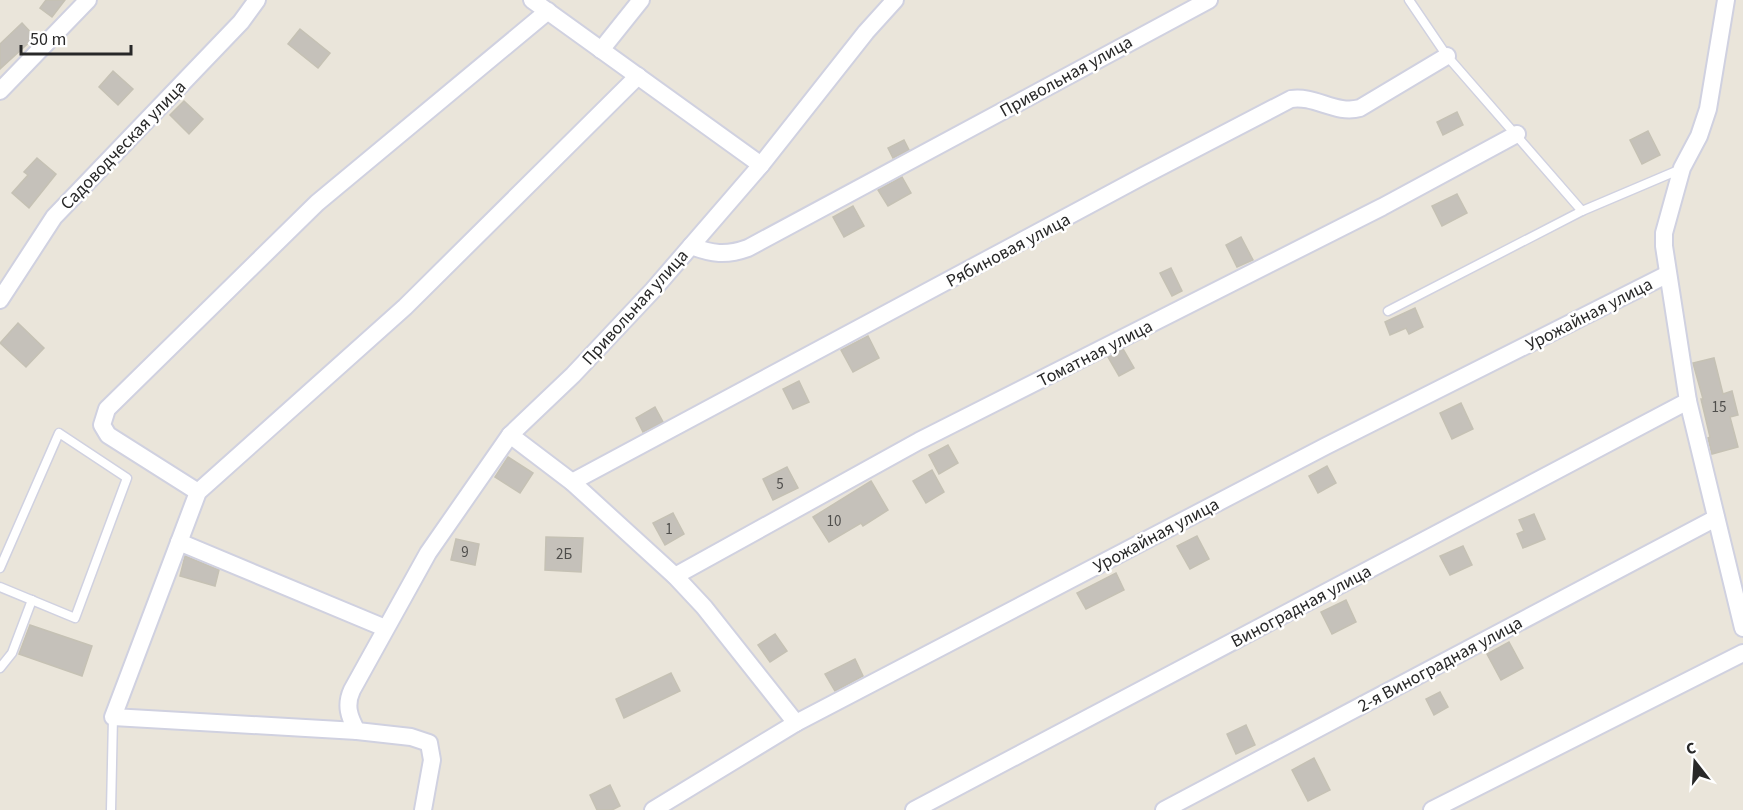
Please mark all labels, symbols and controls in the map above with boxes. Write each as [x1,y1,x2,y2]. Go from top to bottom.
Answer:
scale bar [21,18,130,56]
text: 50 m [30,27,66,52]
street label: Привольная улица [995,30,1137,123]
street label: Садоводческая улица [55,75,192,216]
street label: Рябиновая улица [942,207,1075,294]
street label: Привольная улица [576,244,694,371]
street label: Урожайная улица [1522,272,1657,357]
street label: Томатная улица [1033,314,1157,393]
house number: 15 [1712,397,1726,418]
house number: 5 [776,474,784,495]
street label: Урожайная улица [1089,492,1224,579]
house number: 10 [827,511,841,532]
house number: 1 [665,519,673,540]
house number: 9 [461,542,469,563]
house number: 2Б [556,544,572,565]
street label: Виноградная улица [1227,559,1376,654]
street label: 2-я Виноградная улица [1354,610,1527,718]
north arrow [1665,732,1725,792]
text: С [1683,737,1699,760]

